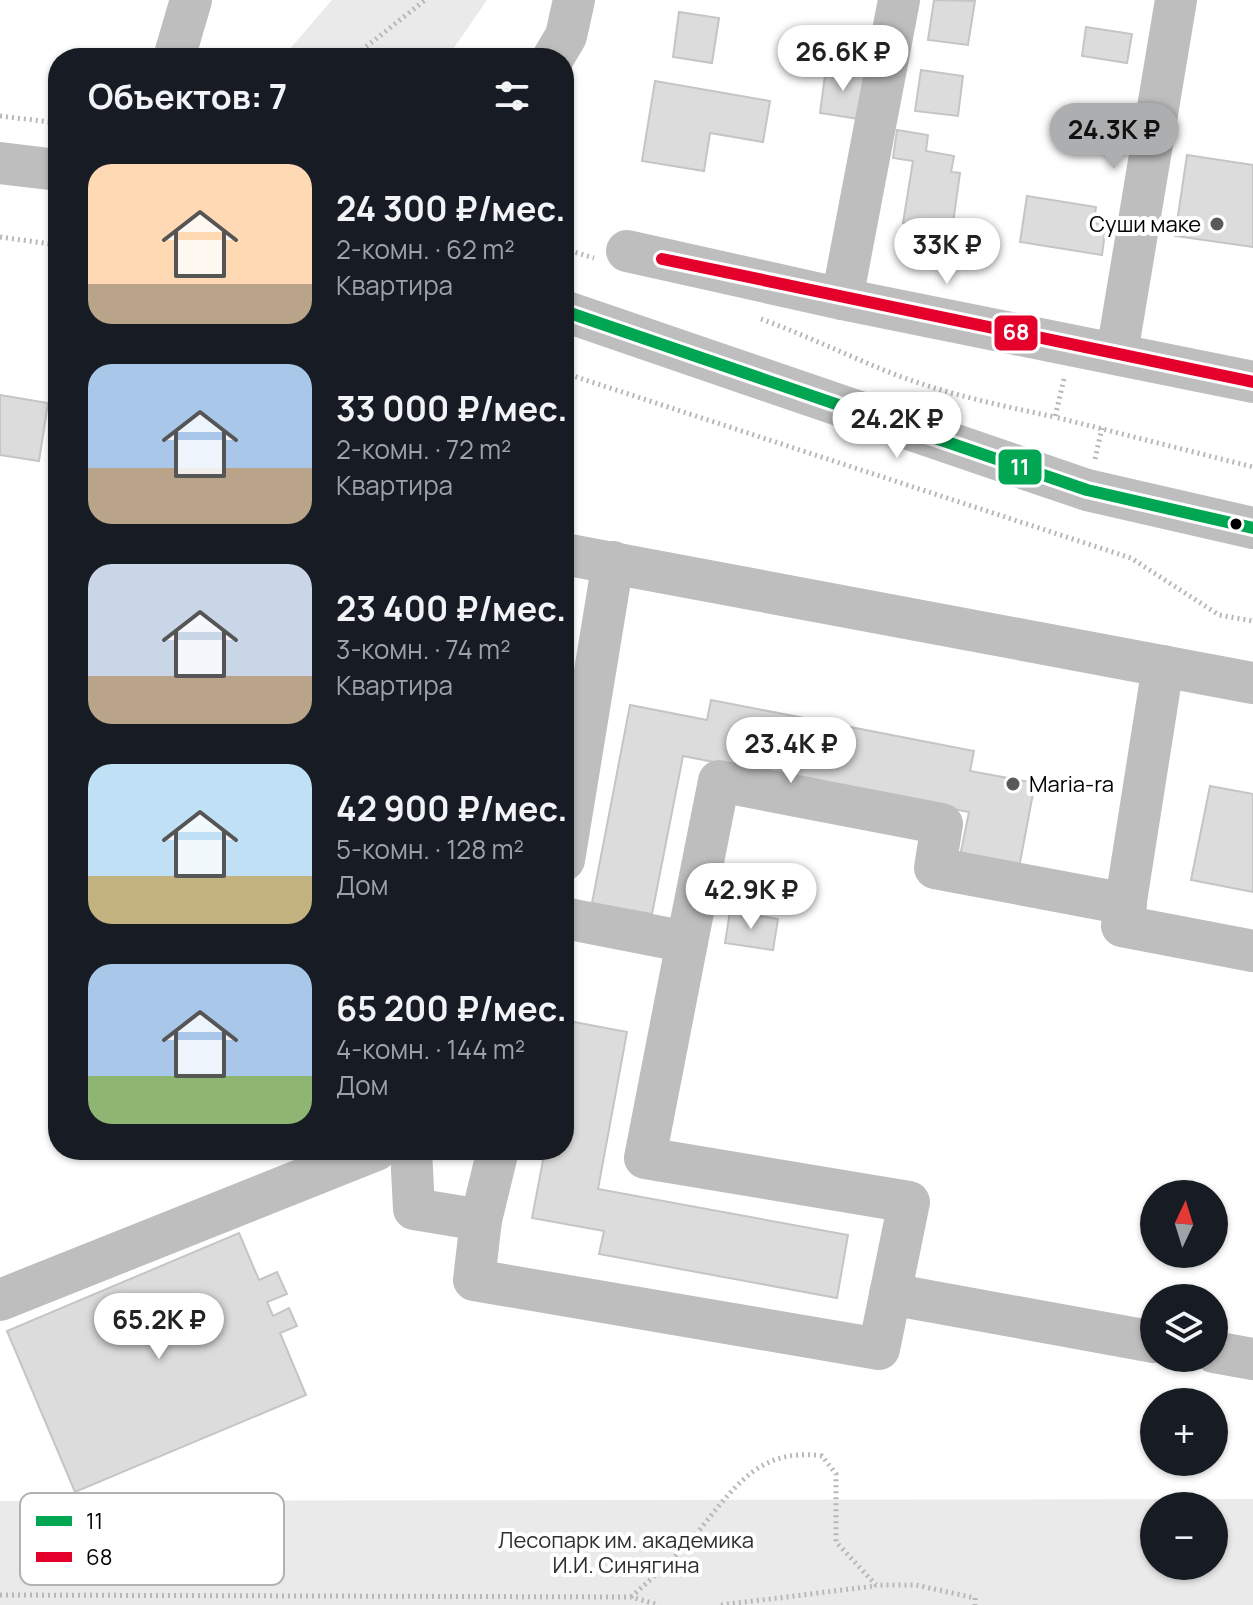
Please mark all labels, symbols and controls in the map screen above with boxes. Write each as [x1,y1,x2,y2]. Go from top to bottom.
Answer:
pin: 26.6K ₽ [769,25,917,93]
text: 26.6K ₽ [795,33,891,69]
text: Объектов: 7 [88,73,287,119]
icon: filters [490,74,534,118]
pin: 24.3K ₽ [1040,103,1188,171]
text: 24.3K ₽ [1068,111,1160,147]
text: 24 300 ₽/мес. [336,185,566,231]
icon: home [152,196,248,292]
place label: Суши маке [1089,209,1201,239]
marker: Суши маке [1208,215,1226,233]
pin: 33K ₽ [891,218,1003,286]
text: 33K ₽ [912,226,982,262]
text: 2-комн. · 62 m² [336,231,515,267]
text: Квартира [336,267,453,303]
line badge: 68 [993,314,1039,352]
text: 68 [1002,317,1030,347]
text: 33 000 ₽/мес. [336,385,568,431]
pin: 24.2K ₽ [823,392,971,460]
icon: home [152,396,248,492]
text: 24.2K ₽ [851,400,943,436]
text: 2-комн. · 72 m² [336,431,512,467]
line badge: 11 [997,448,1043,486]
text: 11 [1010,452,1030,482]
text: Квартира [336,467,453,503]
unlabelled marker [1228,516,1244,532]
text: 23 400 ₽/мес. [336,585,566,631]
icon: home [152,596,248,692]
text: 3-комн. · 74 m² [336,631,511,667]
text: Квартира [336,667,453,703]
pin: 23.4K ₽ [717,717,865,785]
text: 23.4K ₽ [744,725,838,761]
place label: Maria-ra [1029,769,1114,799]
marker: Maria-ra [1004,775,1022,793]
text: 42 900 ₽/мес. [336,785,568,831]
icon: home [152,796,248,892]
text: 5-комн. · 128 m² [336,831,524,867]
pin: 42.9K ₽ [677,863,825,931]
text: Дом [336,867,389,903]
text: 42.9K ₽ [704,871,798,907]
text: 65 200 ₽/мес. [336,985,567,1031]
icon: home [152,996,248,1092]
text: 4-комн. · 144 m² [336,1031,525,1067]
text: Дом [336,1067,389,1103]
north arrow [1140,1180,1228,1268]
map controls [1140,1180,1228,1580]
button: layers [1140,1284,1228,1372]
pin: 65.2K ₽ [85,1293,233,1361]
text: 65.2K ₽ [112,1301,206,1337]
button: + [1140,1388,1228,1476]
button: − [1140,1492,1228,1580]
legend [20,1493,284,1585]
text: 11 [86,1506,103,1536]
park label: Лесопарк им. академика И.И. Синягина [498,1525,754,1580]
text: 68 [86,1542,112,1572]

